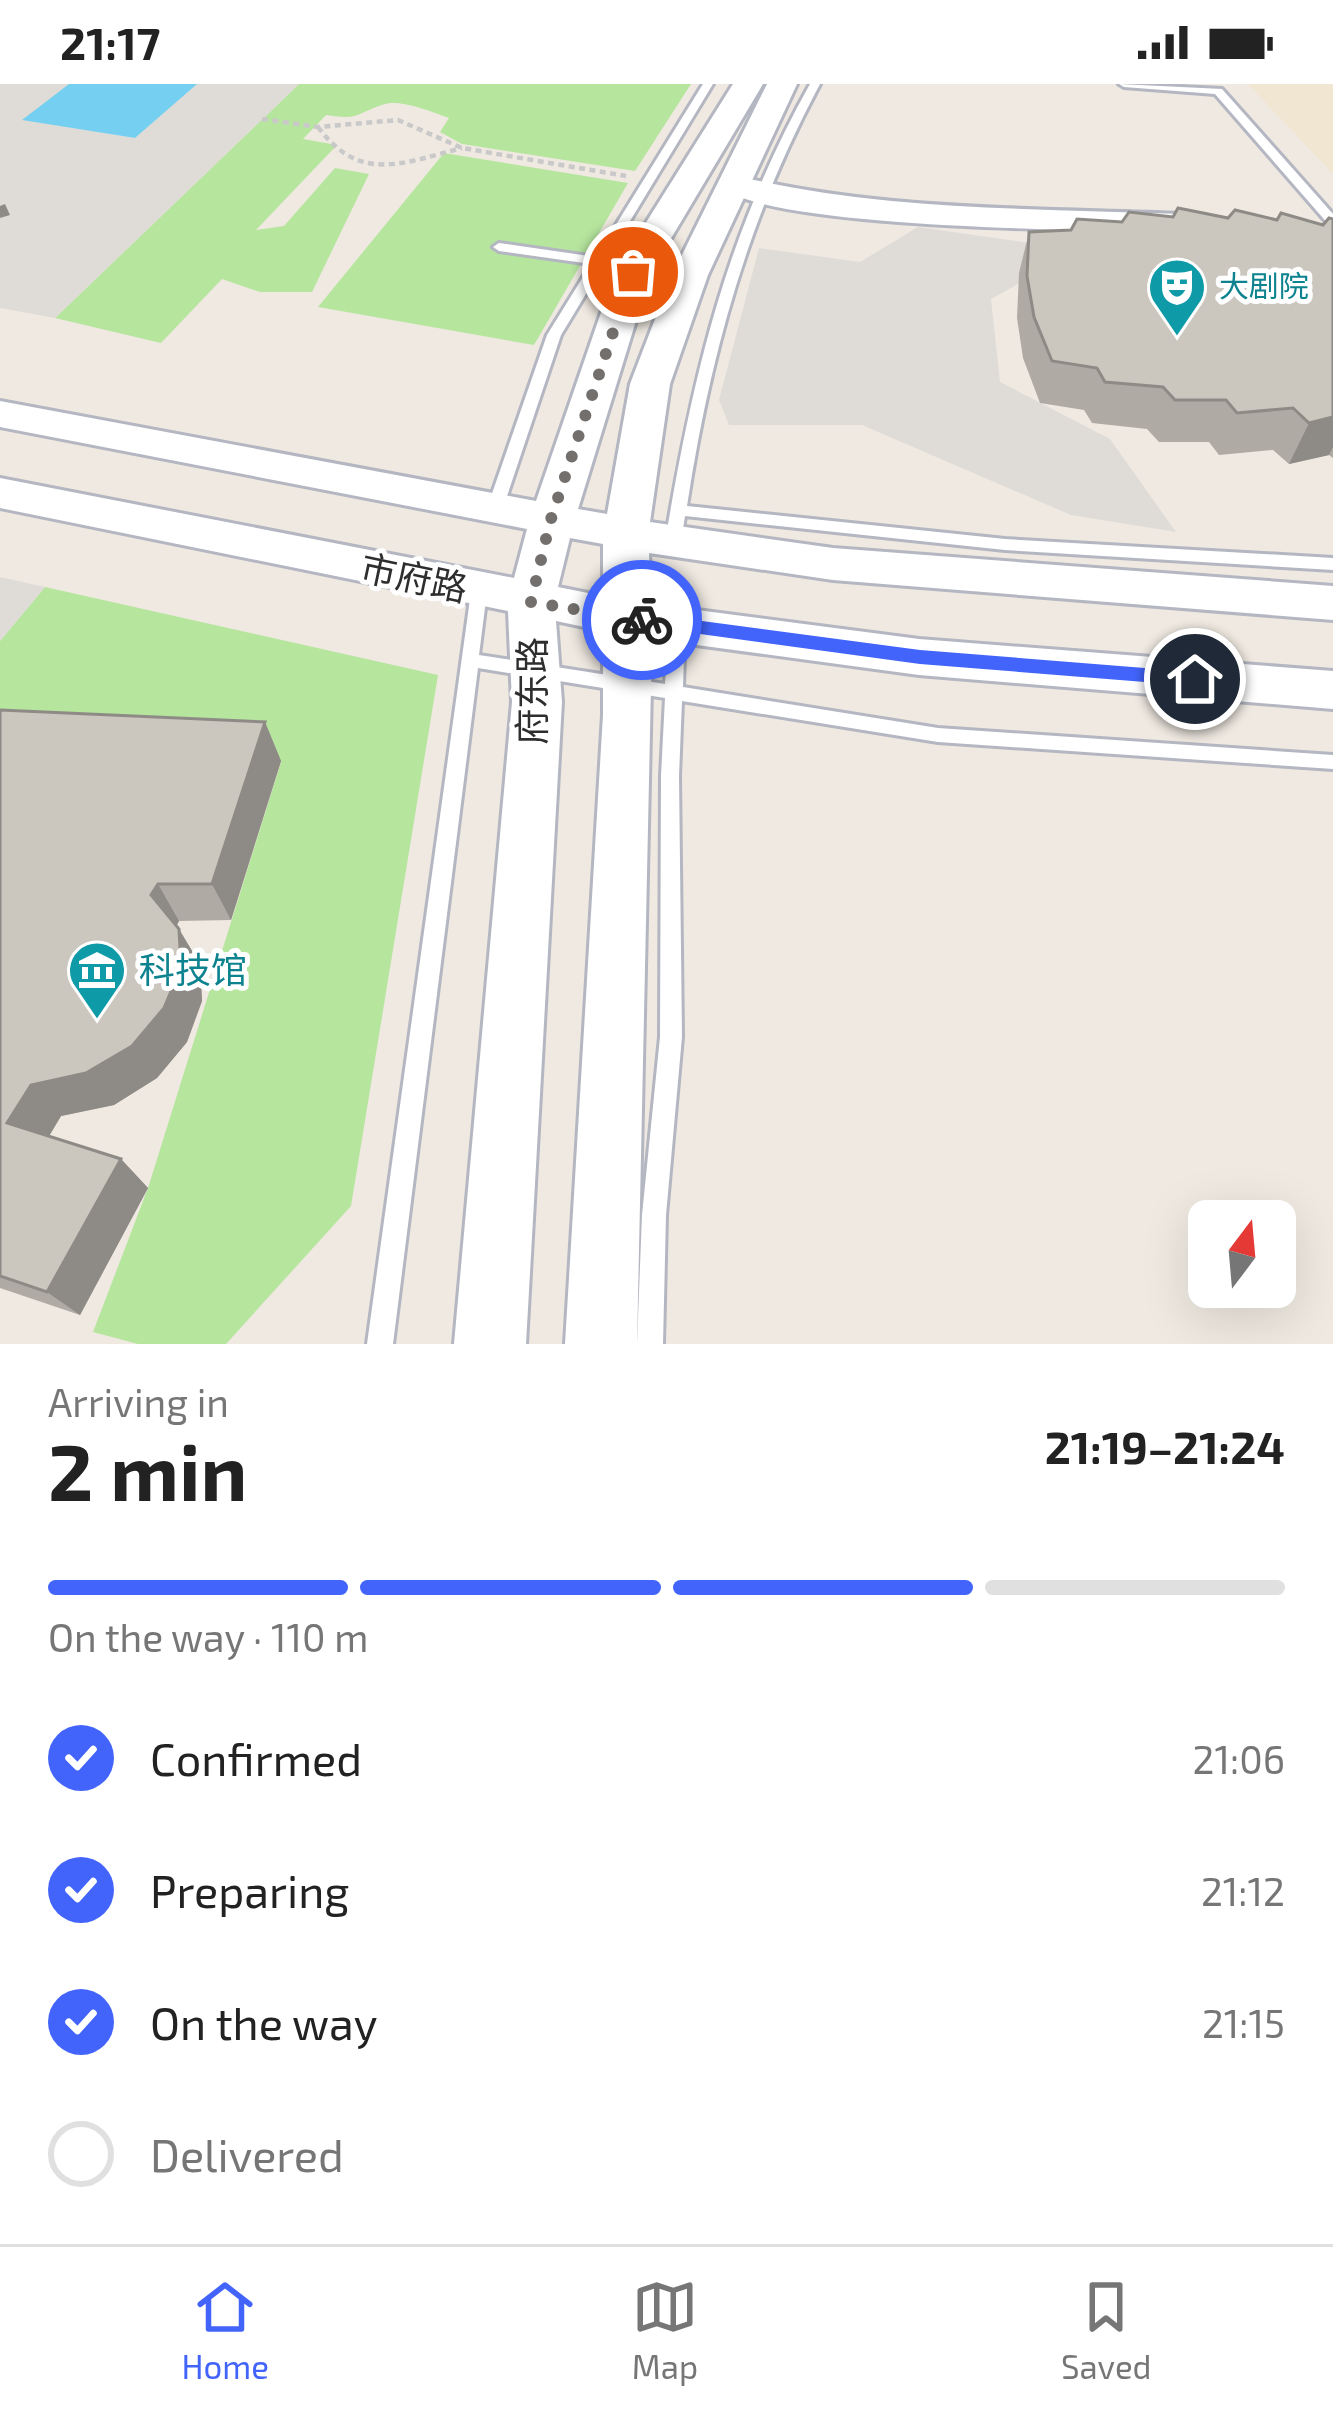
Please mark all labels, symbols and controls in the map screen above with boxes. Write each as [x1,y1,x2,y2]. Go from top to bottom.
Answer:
text: 21:17 [60,15,160,69]
pin [582,221,684,323]
icon: bag [600,239,666,305]
theatre icon: 大剧院 [1146,256,1208,338]
place label: 大剧院 [1219,267,1309,303]
street label: 市府路 [357,544,472,609]
courier [582,560,702,680]
icon: bike [609,587,675,653]
pin [1144,628,1246,730]
street label: 府东路 [509,637,552,745]
icon: home [1162,646,1228,712]
museum icon: 科技馆 [66,939,128,1021]
place label: 科技馆 [139,947,247,990]
north arrow [1188,1200,1296,1308]
map controls [1188,1200,1296,1308]
text: Arriving in [48,1378,229,1425]
text: 21:19–21:24 [1045,1419,1285,1473]
text: 2 min [48,1423,247,1517]
text: On the way · 110 m [48,1613,368,1660]
icon: check [48,1725,114,1791]
text: Confirmed [150,1731,362,1785]
text: 21:06 [1193,1735,1285,1782]
icon: check [48,1857,114,1923]
text: Preparing [150,1863,349,1917]
text: 21:12 [1201,1867,1285,1914]
icon: check [48,1989,114,2055]
text: On the way [150,1995,377,2049]
text: 21:15 [1202,1999,1285,2046]
text: Delivered [150,2127,344,2181]
tab: Home [181,2274,269,2386]
tab: Map [632,2274,698,2386]
tab: Saved [1061,2274,1152,2386]

